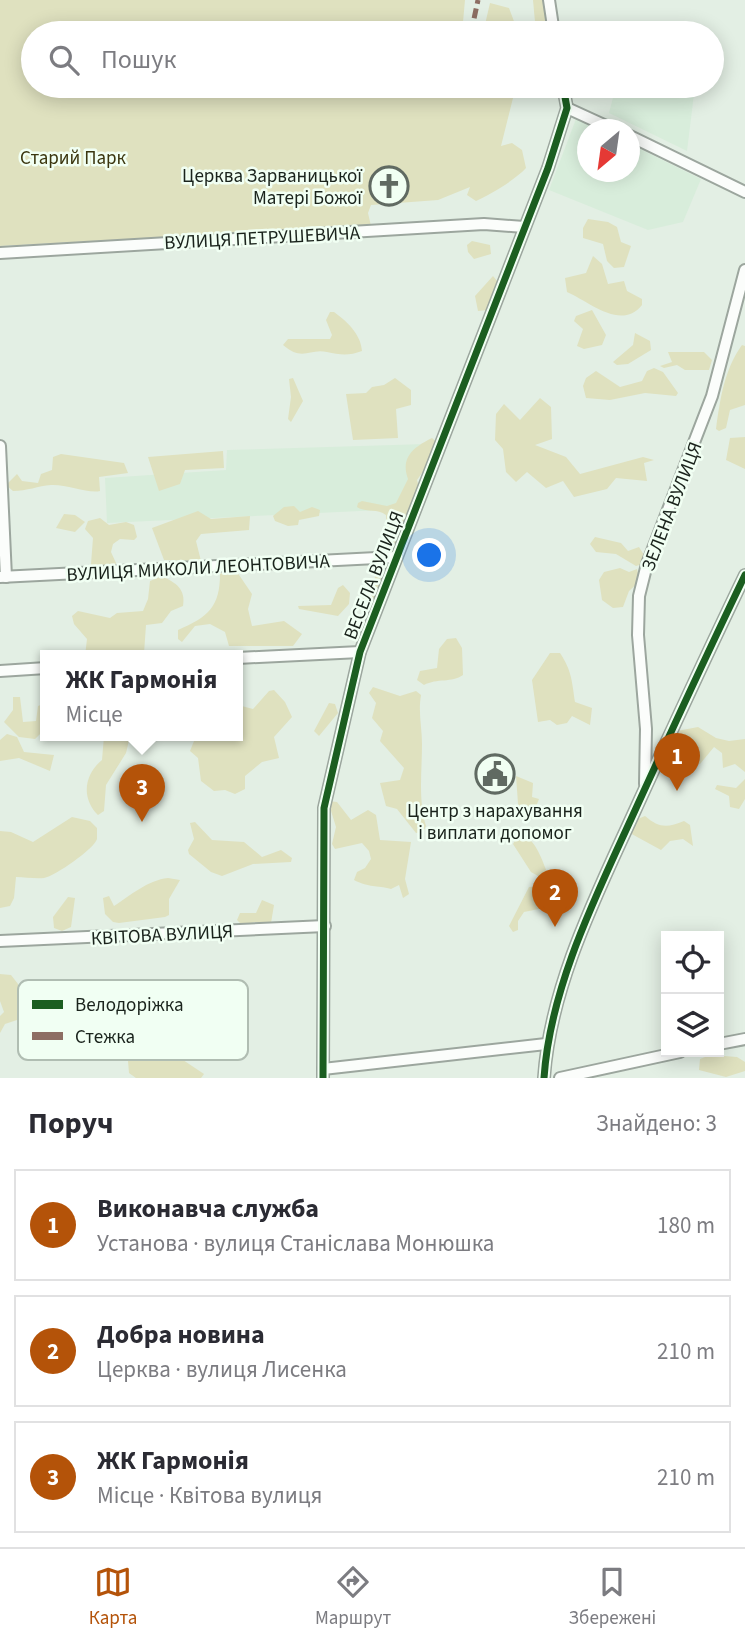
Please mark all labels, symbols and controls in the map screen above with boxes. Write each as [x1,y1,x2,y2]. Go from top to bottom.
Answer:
search box [21,21,724,98]
icon: search [45,41,83,79]
text: Пошук [101,41,176,78]
north arrow [577,119,640,182]
park label: Старий Парк [20,145,127,172]
place label: Церква Зарваницької Матері Божої [182,163,363,212]
church icon: Церква Зарваницької Матері Божої [368,165,410,207]
street label: ВУЛИЦЯ ПЕТРУШЕВИЧА [163,220,361,257]
street label: ЗЕЛЕНА ВУЛИЦЯ [635,438,709,575]
street label: ВЕСЕЛА ВУЛИЦЯ [337,507,411,644]
your location [412,538,446,572]
street label: ВУЛИЦЯ МИКОЛИ ЛЕОНТОВИЧА [66,548,331,589]
popup [40,650,243,741]
text: ЖК Гармонія [66,661,217,698]
text: Місце [66,698,123,731]
pin: 1 [654,733,700,791]
public building icon: Центр з нарахування і виплати допомог [474,753,516,795]
pin: 3 [119,764,165,822]
place label: Центр з нарахування і виплати допомог [407,798,583,847]
pin: 2 [532,869,578,927]
street label: КВІТОВА ВУЛИЦЯ [90,918,234,953]
map controls [661,931,724,1057]
button: locate [661,931,724,994]
legend [18,980,248,1060]
text: Велодоріжка [75,992,184,1019]
button: layers [661,994,724,1057]
text: Стежка [75,1024,135,1051]
text: Поруч [28,1102,114,1145]
text: Знайдено: 3 [596,1107,717,1140]
text: Виконавча служба [97,1190,319,1227]
text: 1 [47,1209,59,1242]
text: 180 m [657,1209,715,1242]
text: Установа · вулиця Станіслава Монюшка [97,1227,494,1260]
text: Добра новина [97,1316,265,1353]
text: 2 [47,1335,59,1368]
text: 210 m [657,1335,715,1368]
text: Церква · вулиця Лисенка [97,1353,347,1386]
text: ЖК Гармонія [97,1442,249,1479]
text: 3 [47,1461,59,1494]
text: 210 m [657,1461,715,1494]
text: Місце · Квітова вулиця [97,1479,322,1512]
tab: Карта [89,1563,137,1632]
tab: Маршрут [315,1563,391,1632]
tab: Збережені [569,1563,656,1632]

